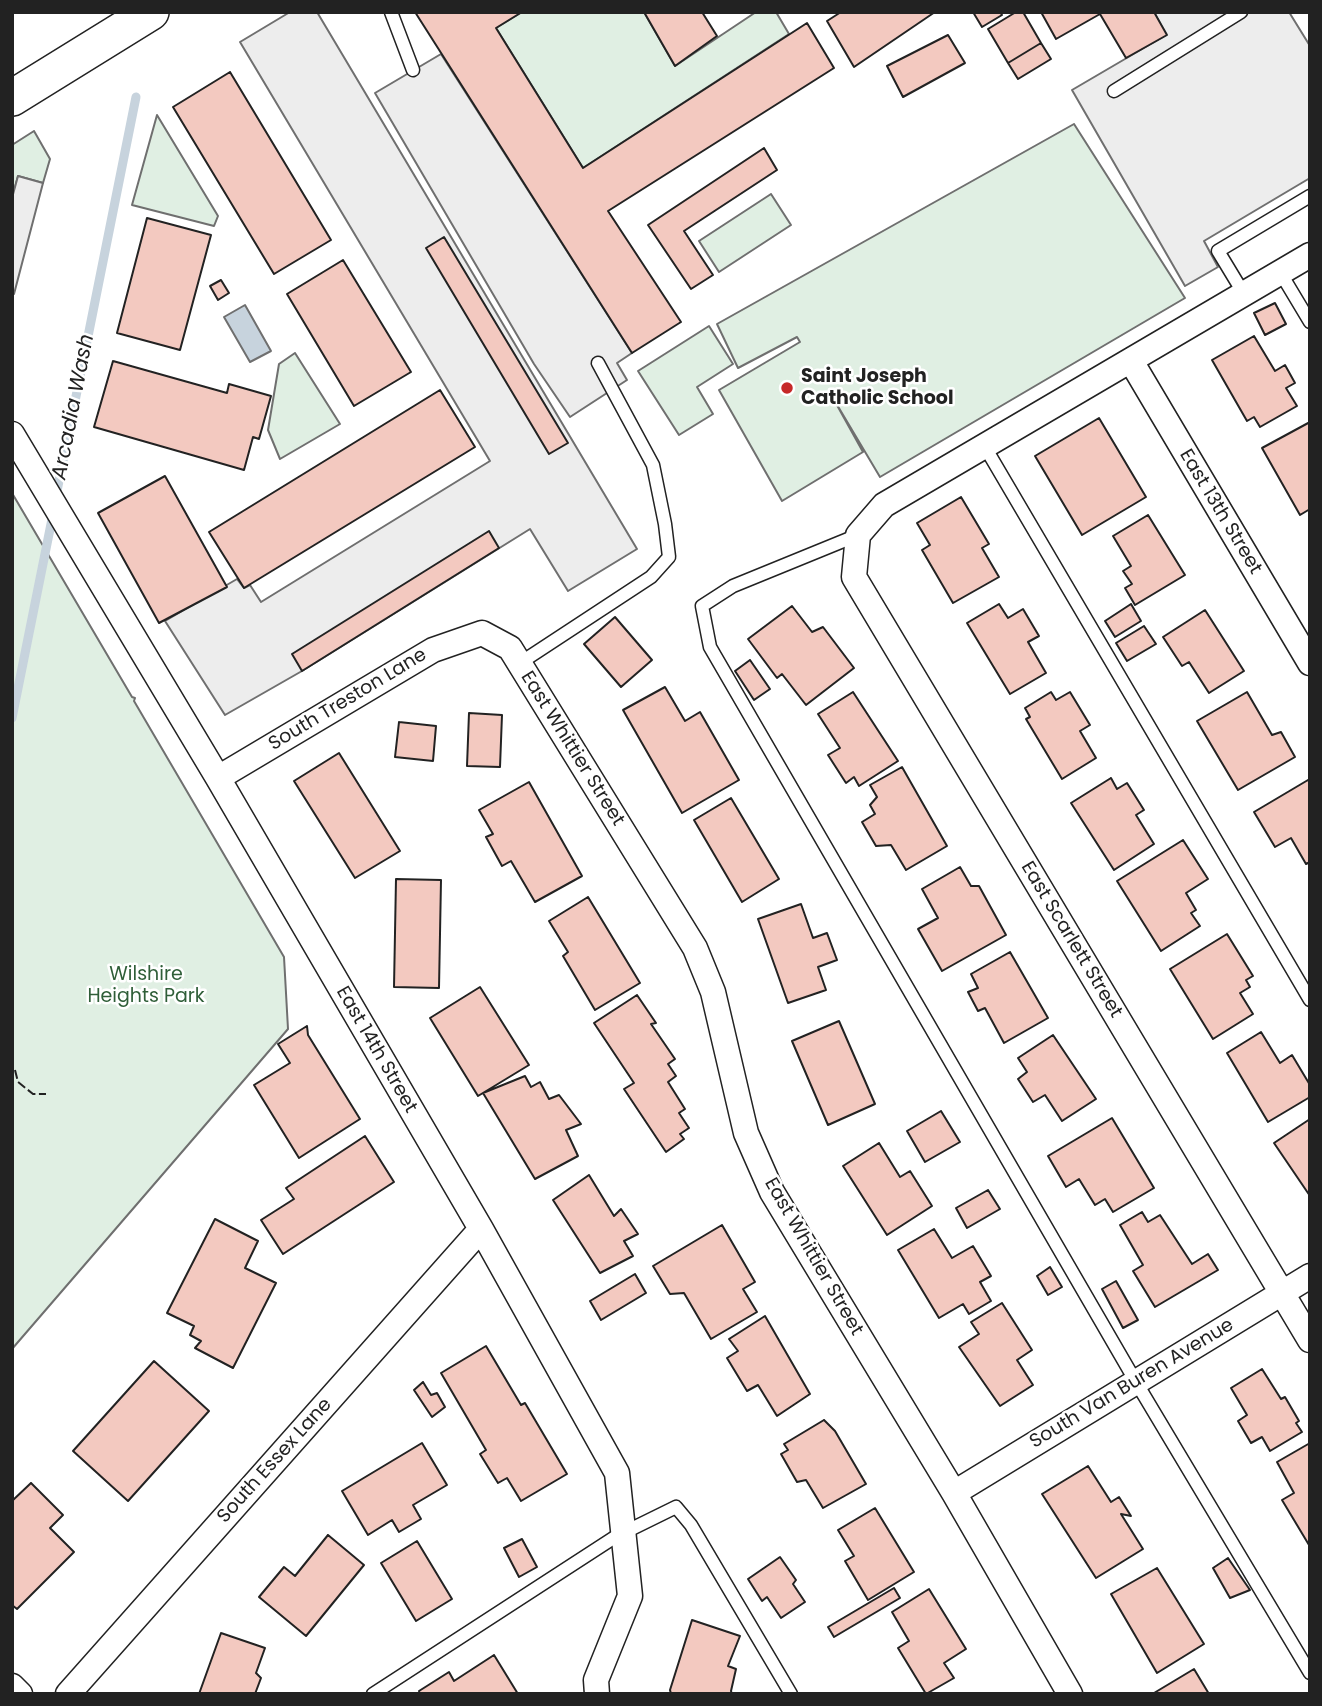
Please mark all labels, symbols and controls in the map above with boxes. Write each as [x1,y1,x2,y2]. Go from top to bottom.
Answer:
water label: Arcadia Wash [48,332,100,482]
place label: Saint Joseph Catholic School [801,366,954,410]
marker: Saint Joseph Catholic School [779,380,795,396]
street label: East 13th Street [1174,445,1266,579]
street label: South Treston Lane [265,644,431,756]
street label: East Whittier Street [515,668,629,830]
street label: East Scarlett Street [1015,858,1127,1022]
park label: Wilshire Heights Park [87,964,205,1008]
street label: East 14th Street [331,983,421,1117]
street label: East Whittier Street [759,1174,867,1340]
street label: South Van Buren Avenue [1026,1314,1238,1454]
street label: South Essex Lane [213,1394,337,1528]

